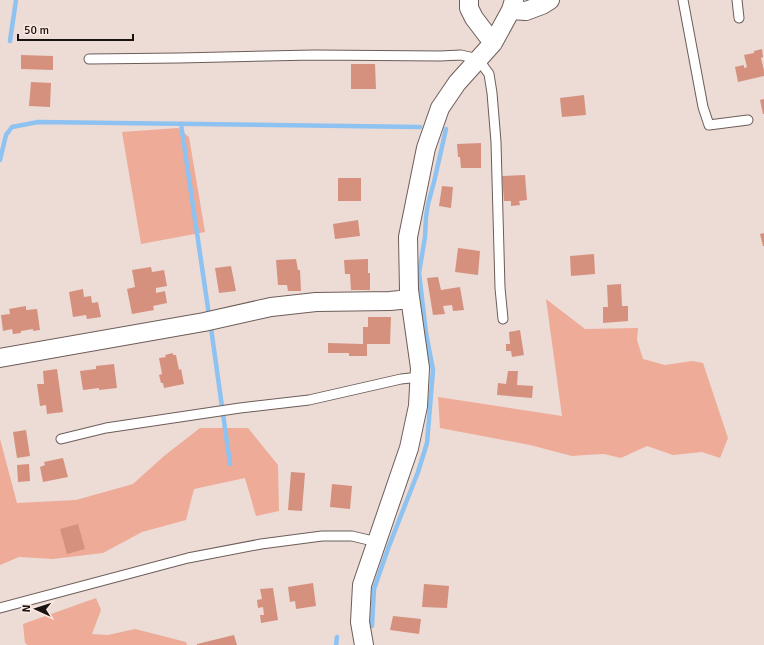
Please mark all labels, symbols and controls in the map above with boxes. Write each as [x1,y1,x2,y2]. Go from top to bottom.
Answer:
scale bar [18,16,133,42]
text: 50 m [24,23,49,38]
north arrow [16,589,56,629]
text: N [20,604,33,613]

